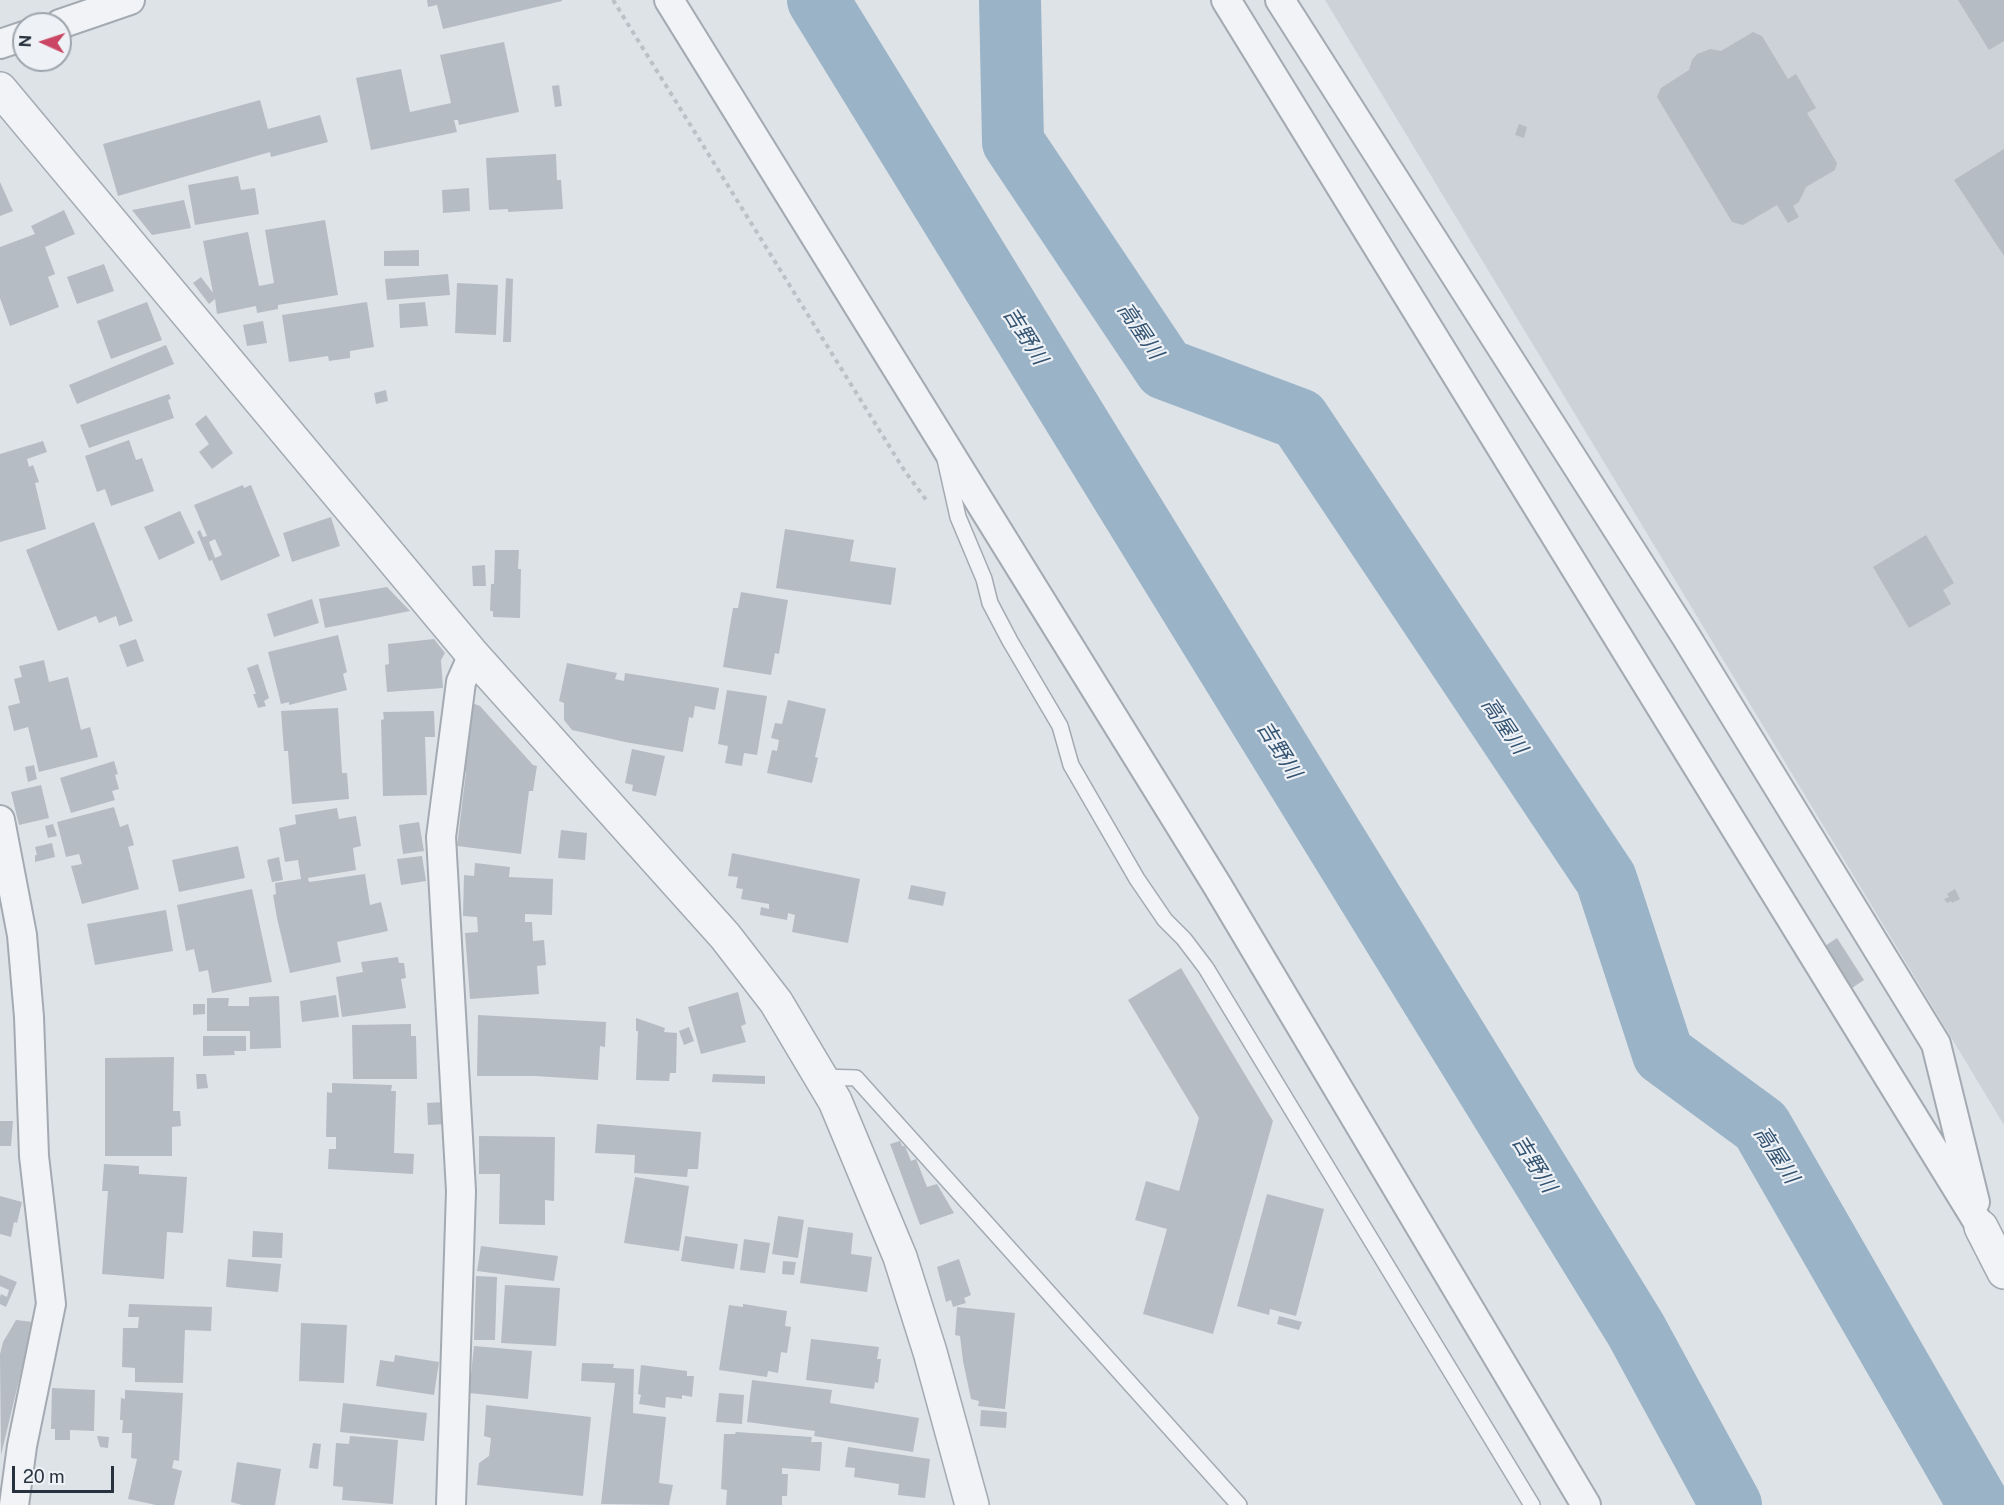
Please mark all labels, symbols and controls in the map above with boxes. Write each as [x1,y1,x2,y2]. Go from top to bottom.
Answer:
north arrow [12,12,72,72]
text: N [16,34,35,48]
water label: 高屋川 [1112,298,1168,364]
water label: 吉野川 [998,303,1052,369]
water label: 高屋川 [1476,693,1532,759]
water label: 吉野川 [1252,717,1306,783]
water label: 高屋川 [1748,1122,1804,1188]
water label: 吉野川 [1507,1131,1561,1197]
scale bar [15,1454,117,1492]
text: 20 m [23,1466,65,1487]

